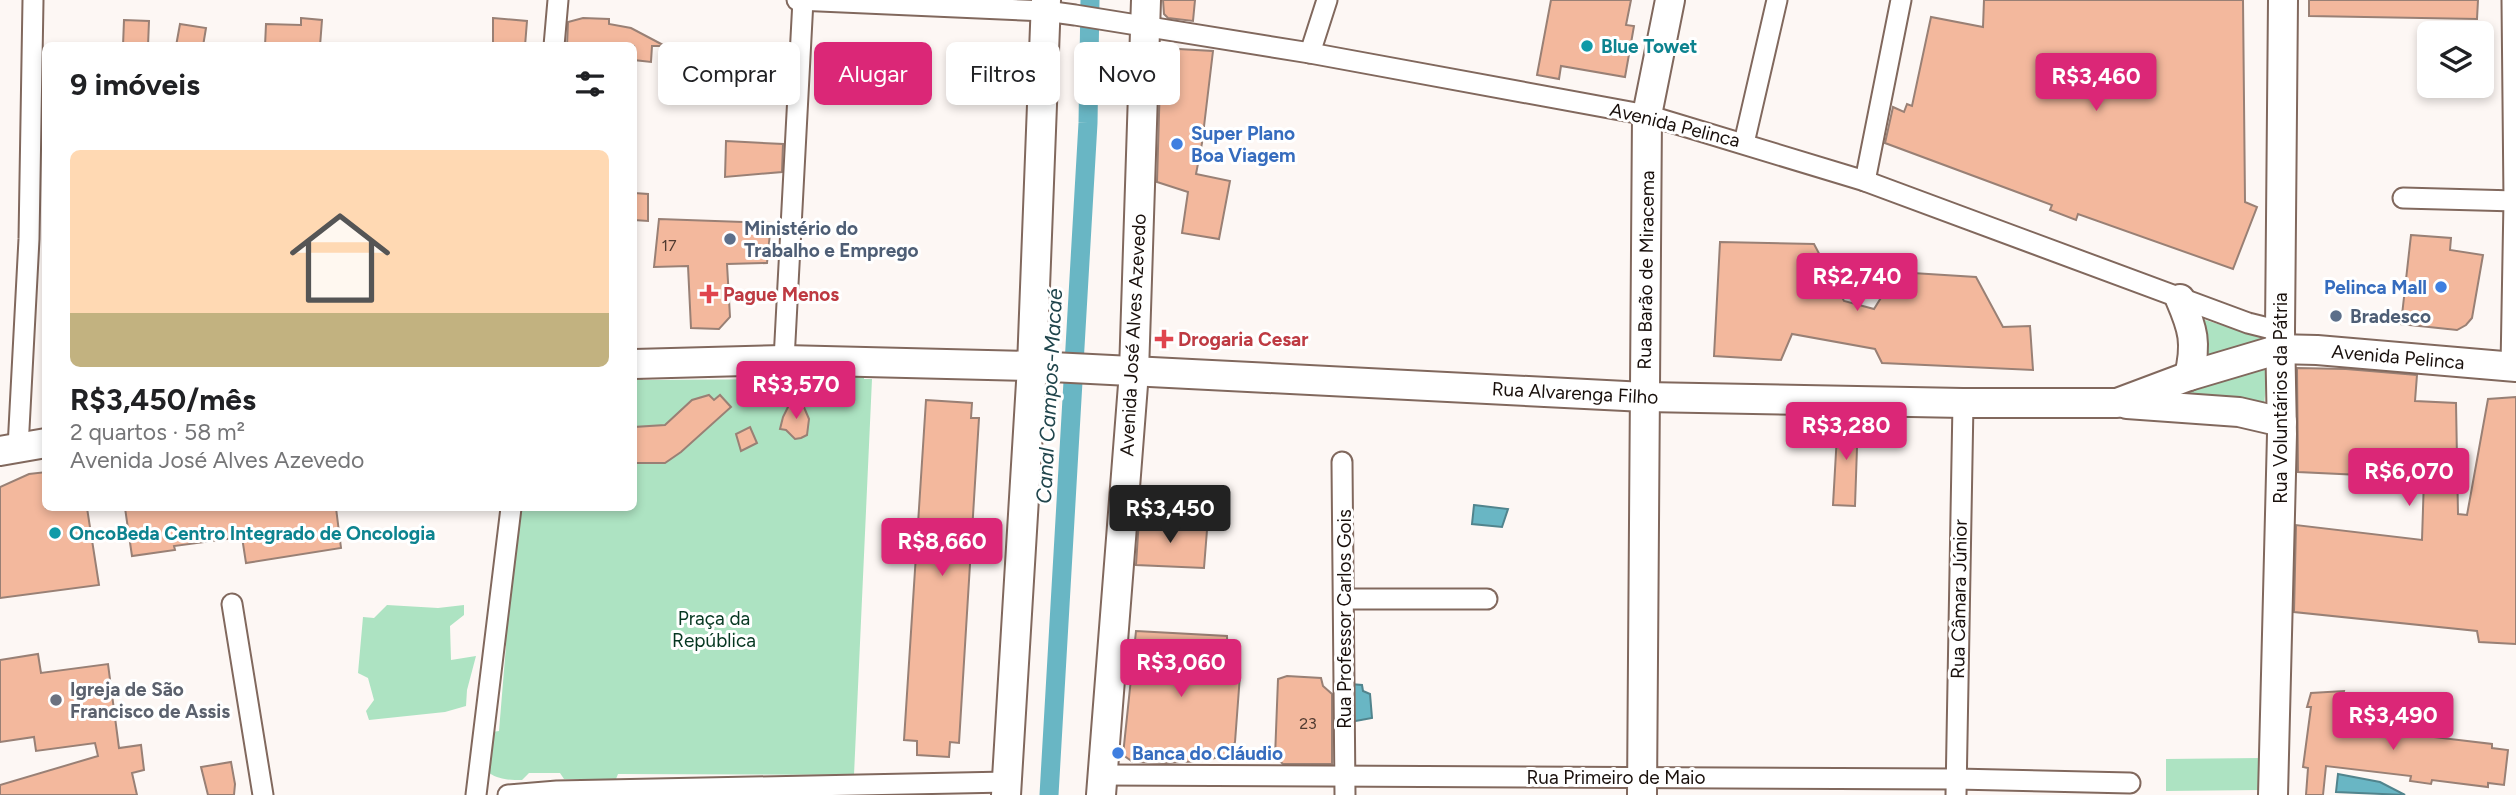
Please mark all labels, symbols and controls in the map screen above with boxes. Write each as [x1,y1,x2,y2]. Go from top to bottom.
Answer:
map controls [2417,21,2494,98]
button: layers [2417,21,2494,98]
place label: Blue Towet [1601,35,1698,58]
marker: Blue Towet [1579,38,1595,54]
chip: Comprar [658,42,800,105]
chip: Alugar [814,42,932,105]
chip: Filtros [946,42,1060,105]
chip: Novo [1074,42,1180,105]
pin: R$3,460 [2031,54,2161,113]
text: R$3,460 [2051,62,2141,90]
icon: filters [571,65,609,103]
text: 9 imóveis [70,66,200,103]
street label: Avenida Pelinca [1607,98,1743,152]
place label: Super Plano Boa Viagem [1191,122,1296,167]
marker: Super Plano Boa Viagem [1169,136,1185,152]
street label: Rua Barão de Miracema [1633,170,1659,370]
icon: home [277,195,403,321]
street label: Avenida José Alves Azevedo [1115,213,1151,457]
place label: Ministério do Trabalho e Emprego [744,217,919,262]
marker: Ministério do Trabalho e Emprego [722,231,738,247]
house number: 17 [661,236,677,255]
pin: R$2,740 [1792,254,1922,313]
text: R$2,740 [1812,262,1902,290]
place label: Pelinca Mall [2324,276,2427,299]
marker: Pelinca Mall [2433,279,2449,295]
place label: Pague Menos [723,283,839,306]
marker: Pague Menos [701,286,717,302]
water label: Canal Campos-Macaé [1031,287,1067,504]
street label: Rua Voluntários da Pátria [2269,292,2292,504]
place label: Bradesco [2350,305,2431,328]
marker: Bradesco [2328,308,2344,324]
place label: Drogaria Cesar [1178,328,1308,351]
marker: Drogaria Cesar [1156,331,1172,347]
street label: Avenida Pelinca [2330,340,2466,374]
pin: R$3,570 [731,362,861,421]
text: R$3,570 [752,370,840,398]
street label: Rua Alvarenga Filho [1491,377,1659,409]
text: R$3,450/mês [70,381,256,418]
pin: R$3,280 [1781,402,1911,462]
text: R$3,280 [1802,411,1890,439]
text: 2 quartos · 58 m² [70,418,245,446]
text: Avenida José Alves Azevedo [70,446,364,474]
pin: R$6,070 [2344,448,2474,508]
text: R$6,070 [2364,457,2454,485]
pin: R$3,450 [1105,486,1235,545]
text: R$3,450 [1125,494,1215,522]
street label: Rua Professor Carlos Gois [1333,509,1356,729]
pin: R$8,660 [877,518,1007,578]
street label: Rua Câmara Júnior [1946,518,1972,679]
place label: OncoBeda Centro Integrado de Oncologia [69,522,435,545]
marker: OncoBeda Centro Integrado de Oncologia [47,525,63,541]
text: R$8,660 [897,527,987,555]
park label: Praça da República [672,607,756,652]
pin: R$3,060 [1116,640,1246,699]
text: R$3,060 [1136,648,1226,676]
place label: Igreja de São Francisco de Assis [70,678,230,723]
marker: Igreja de São Francisco de Assis [48,692,64,708]
pin: R$3,490 [2328,692,2458,752]
text: R$3,490 [2348,701,2438,729]
house number: 23 [1299,714,1317,733]
place label: Banca do Cláudio [1132,742,1283,765]
marker: Banca do Cláudio [1110,745,1126,761]
street label: Rua Primeiro de Maio [1526,766,1706,789]

